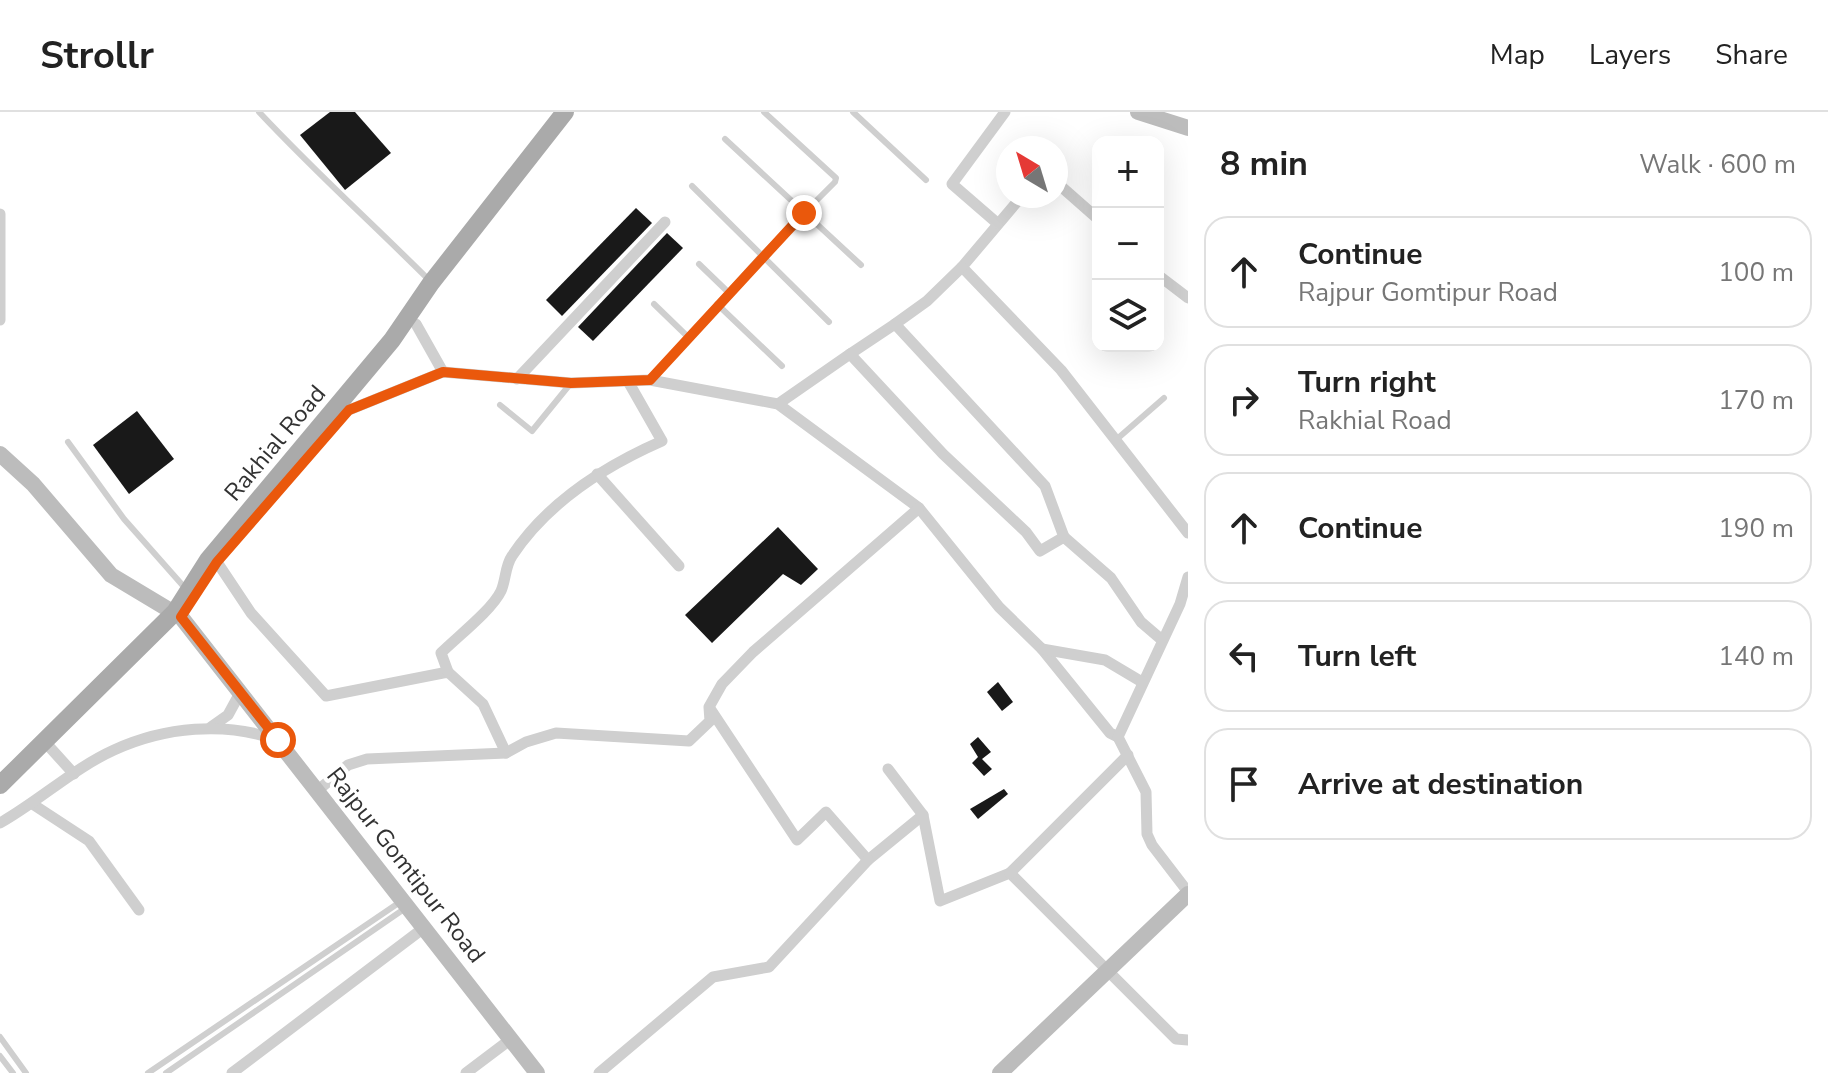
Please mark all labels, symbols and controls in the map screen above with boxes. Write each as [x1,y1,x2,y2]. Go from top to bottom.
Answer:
text: Strollr [40,30,154,81]
text: Map [1490,36,1545,74]
text: Layers [1589,36,1671,74]
text: Share [1715,36,1788,74]
north arrow [996,136,1068,208]
map controls [1092,136,1164,352]
button: + [1092,136,1164,208]
text: 8 min [1220,141,1308,187]
text: Walk · 600 m [1639,147,1796,182]
route end [786,195,822,231]
button: − [1092,208,1164,280]
text: Continue [1298,234,1423,275]
icon: ahead [1222,250,1266,294]
text: 100 m [1718,255,1794,290]
text: Rajpur Gomtipur Road [1298,275,1558,310]
button: layers [1092,280,1164,352]
text: Turn right [1298,362,1436,403]
street label: Rakhial Road [217,378,333,508]
icon: right [1222,378,1266,422]
text: 170 m [1718,383,1794,418]
text: Rakhial Road [1298,403,1452,438]
icon: ahead [1222,506,1266,550]
text: Continue [1298,508,1423,549]
text: 190 m [1718,511,1794,546]
icon: left [1222,634,1266,678]
text: Turn left [1298,636,1416,677]
text: 140 m [1718,639,1794,674]
route start [260,722,296,758]
street label: Rajpur Gomtipur Road [320,761,492,969]
icon: arrive [1222,762,1266,806]
text: Arrive at destination [1298,764,1583,805]

